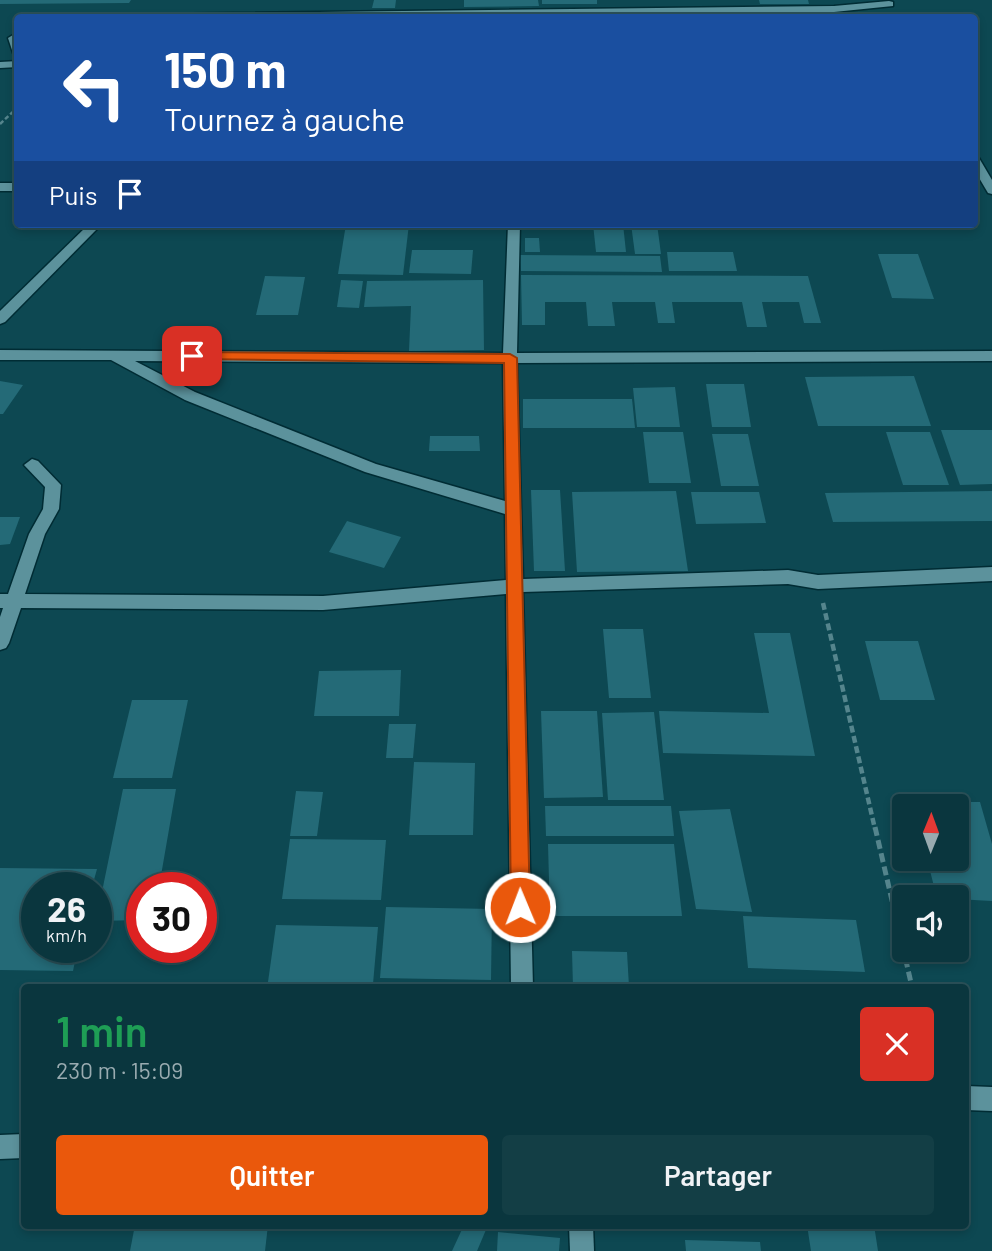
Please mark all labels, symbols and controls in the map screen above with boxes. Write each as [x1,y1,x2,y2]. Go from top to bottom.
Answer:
text: 150 m [164,39,286,98]
icon: left [49,42,140,133]
text: Tournez à gauche [164,99,405,137]
icon: arrive [111,175,149,213]
text: Puis [49,179,97,210]
pin [162,326,222,386]
icon: arrive [173,337,211,375]
north arrow [892,794,970,872]
map controls [892,794,969,962]
position arrow [483,870,557,944]
speed limit sign: 30 [126,872,217,963]
button: sound [892,885,969,962]
text: 26 [47,887,86,929]
text: km/h [46,924,87,946]
text: 1 min [56,1005,148,1055]
button: close [860,1007,934,1081]
text: 230 m · 15:09 [56,1056,183,1084]
button: Quitter [56,1135,488,1215]
button: Partager [502,1135,934,1215]

